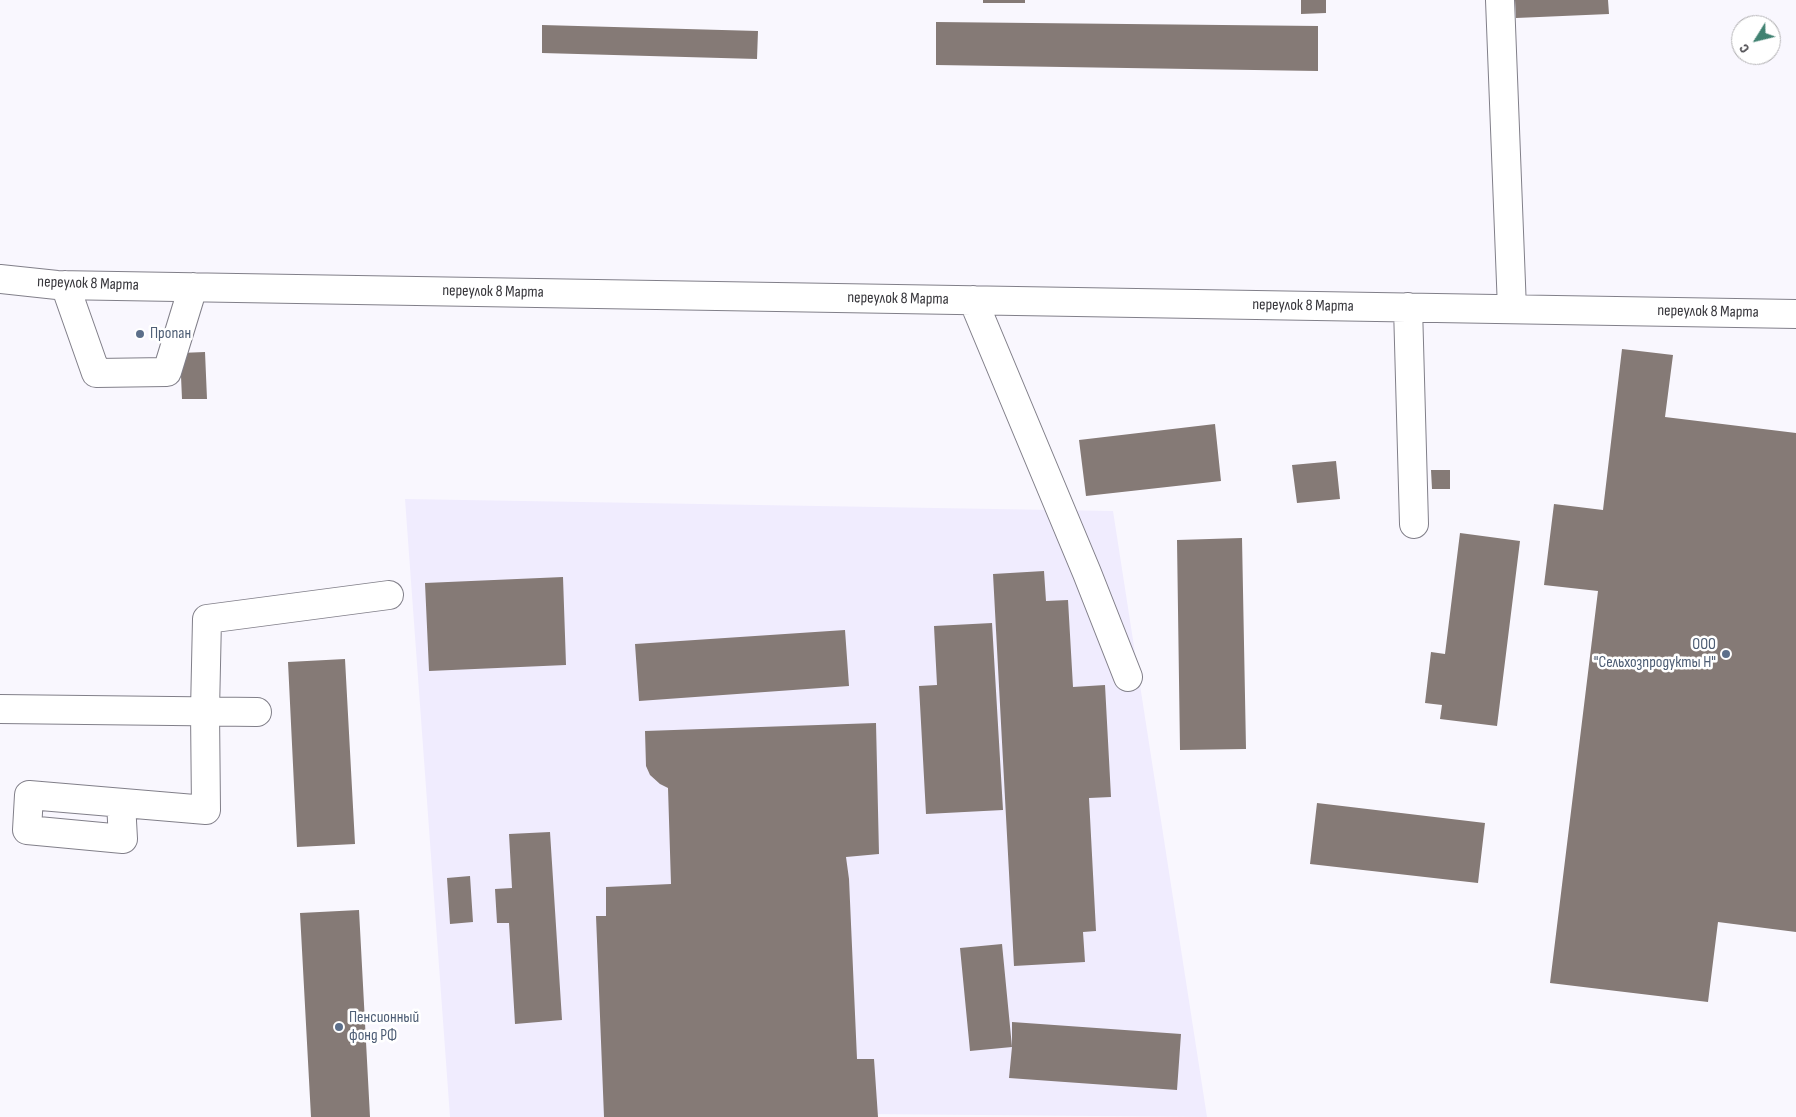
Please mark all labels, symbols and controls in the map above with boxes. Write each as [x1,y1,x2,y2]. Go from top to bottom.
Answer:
north arrow [1731,15,1781,65]
text: С [1735,41,1753,56]
street label: переулок 8 Марта [37,273,139,295]
street label: переулок 8 Марта [442,282,544,302]
street label: переулок 8 Марта [847,289,949,309]
street label: переулок 8 Марта [1252,296,1354,316]
street label: переулок 8 Марта [1657,302,1759,322]
place label: Пропан [150,324,191,344]
marker: Пропан [134,328,146,340]
place label: ООО "Сельхозпродукты Н" [1594,635,1716,673]
marker: ООО "Сельхозпродукты Н" [1720,648,1732,660]
place label: Пенсионный фонд РФ [349,1008,419,1046]
marker: Пенсионный фонд РФ [333,1021,345,1033]

